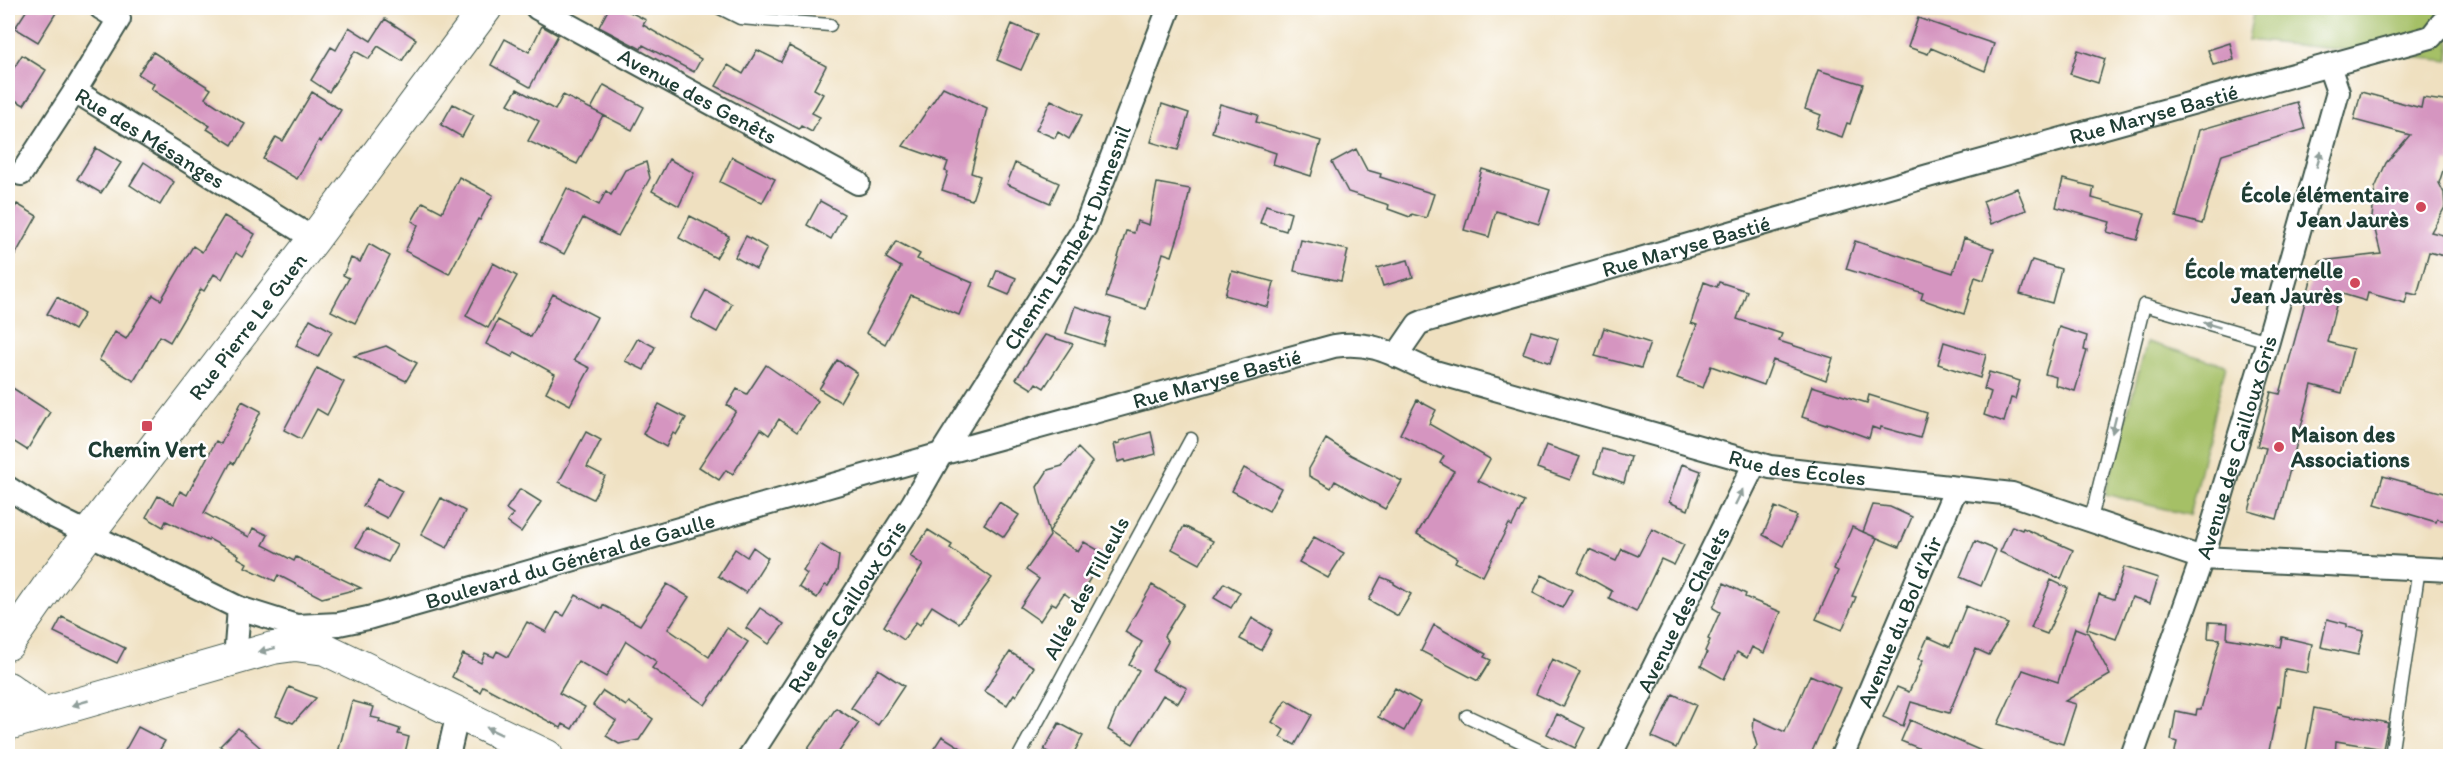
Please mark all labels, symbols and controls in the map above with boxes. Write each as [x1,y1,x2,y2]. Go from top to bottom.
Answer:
street label: Avenue des Genêts [614,41,782,150]
street label: Rue Maryse Bastié [2066,78,2241,150]
street label: Rue des Mésanges [70,81,230,194]
street label: Chemin Lambert Dumesnil [997,121,1136,355]
one-way arrow [2315,150,2324,168]
place label: École élémentaire Jean Jaurès [2241,181,2409,233]
marker: École élémentaire Jean Jaurès [2414,200,2428,214]
street label: Rue Maryse Bastié [1599,209,1773,283]
street label: Rue Pierre Le Guen [182,246,313,405]
place label: École maternelle Jean Jaurès [2185,257,2343,309]
marker: École maternelle Jean Jaurès [2348,276,2362,290]
one-way arrow [2203,320,2221,329]
street label: Avenue des Cailloux Gris [2189,332,2282,563]
street label: Rue Maryse Bastié [1130,342,1304,414]
one-way arrow [2109,416,2119,434]
marker: Chemin Vert [140,419,154,433]
place label: Maison des Associations [2290,421,2410,473]
place label: Chemin Vert [88,436,207,463]
marker: Maison des Associations [2272,440,2286,454]
street label: Rue des Écoles [1726,443,1867,491]
one-way arrow [1734,489,1743,506]
street label: Boulevard du Général de Gaulle [422,506,718,614]
street label: Allée des Tilleuls [1037,512,1135,664]
street label: Rue des Cailloux Gris [781,515,912,698]
street label: Avenue des Chalets [1630,521,1735,697]
street label: Avenue du Bol d'Air [1851,532,1948,711]
one-way arrow [258,645,277,655]
one-way arrow [71,699,89,708]
one-way arrow [486,726,503,735]

